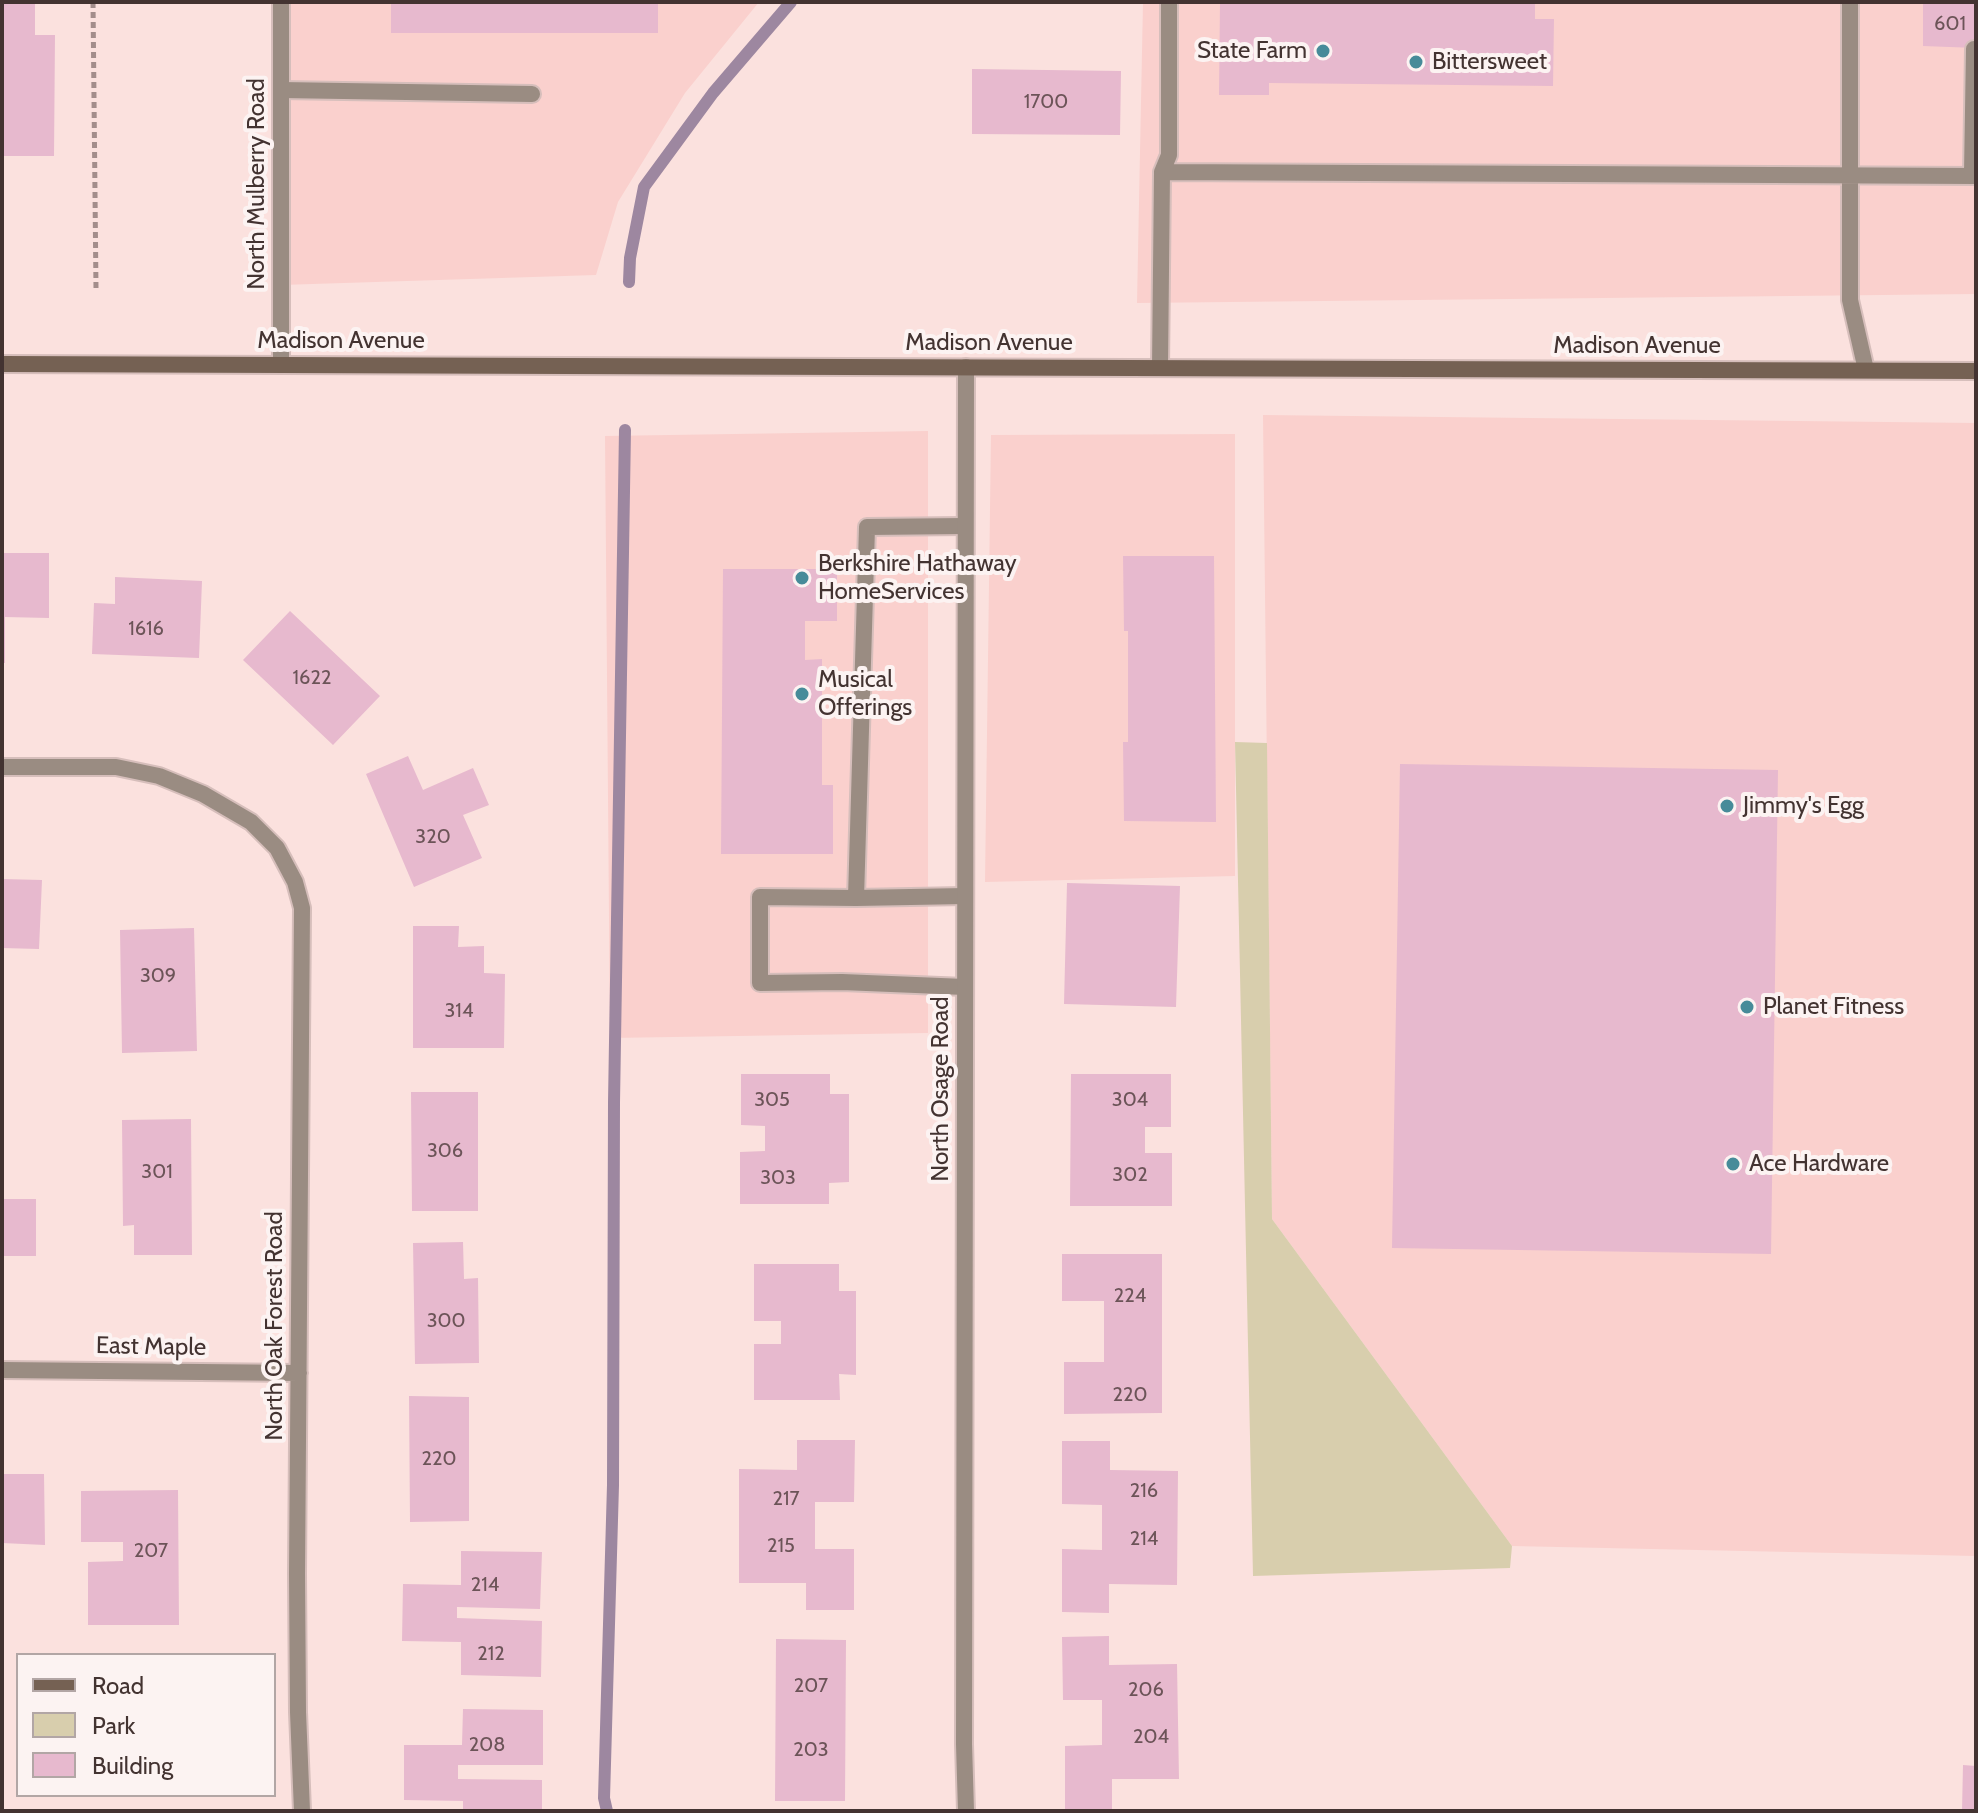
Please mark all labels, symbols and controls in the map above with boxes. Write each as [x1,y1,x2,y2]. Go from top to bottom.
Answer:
house number: 601 [1934,12,1966,36]
place label: State Farm [1197,37,1307,65]
marker: State Farm [1314,42,1332,60]
place label: Bittersweet [1432,48,1547,76]
marker: Bittersweet [1407,53,1425,71]
street label: North Mulberry Road [243,78,271,290]
house number: 1700 [1024,90,1068,114]
street label: Madison Avenue [257,327,425,355]
street label: Madison Avenue [905,329,1073,357]
street label: Madison Avenue [1553,332,1721,360]
place label: Berkshire Hathaway HomeServices [818,550,1017,606]
marker: Berkshire Hathaway HomeServices [793,569,811,587]
house number: 1616 [128,617,164,641]
house number: 1622 [293,666,331,690]
place label: Musical Offerings [818,666,912,722]
marker: Musical Offerings [793,685,811,703]
place label: Jimmy's Egg [1743,792,1864,820]
marker: Jimmy's Egg [1718,797,1736,815]
house number: 320 [415,825,451,849]
house number: 309 [140,964,176,988]
place label: Planet Fitness [1763,993,1904,1021]
street label: North Osage Road [927,996,955,1182]
marker: Planet Fitness [1738,998,1756,1016]
house number: 314 [445,999,473,1023]
house number: 305 [754,1088,790,1112]
house number: 304 [1112,1088,1148,1112]
house number: 306 [427,1139,463,1163]
place label: Ace Hardware [1749,1150,1889,1178]
marker: Ace Hardware [1724,1155,1742,1173]
house number: 301 [141,1160,173,1184]
house number: 302 [1112,1163,1148,1187]
house number: 303 [760,1166,796,1190]
street label: North Oak Forest Road [261,1211,289,1441]
house number: 224 [1114,1284,1146,1308]
house number: 300 [427,1309,465,1333]
street label: East Maple [96,1332,206,1362]
house number: 220 [1113,1383,1147,1407]
house number: 220 [422,1447,456,1471]
house number: 216 [1130,1479,1158,1503]
house number: 217 [772,1487,800,1511]
house number: 214 [1130,1527,1158,1551]
house number: 215 [767,1534,795,1558]
house number: 207 [134,1539,168,1563]
house number: 214 [471,1573,499,1597]
house number: 212 [477,1642,505,1666]
legend [16,1653,276,1797]
text: Road [92,1671,144,1700]
house number: 207 [794,1674,828,1698]
house number: 206 [1128,1678,1164,1702]
text: Park [92,1711,135,1740]
house number: 204 [1133,1725,1169,1749]
house number: 208 [469,1733,505,1757]
house number: 203 [793,1738,829,1762]
text: Building [92,1751,173,1780]

